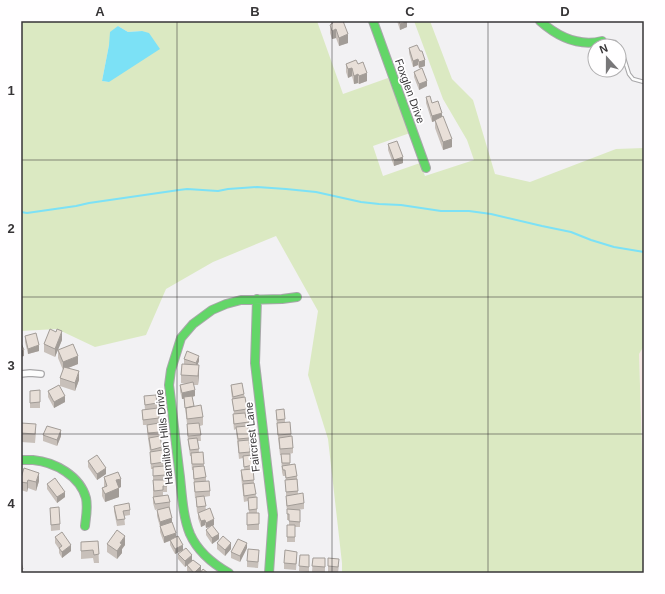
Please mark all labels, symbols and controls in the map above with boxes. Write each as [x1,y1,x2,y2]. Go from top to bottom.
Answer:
text: A [95,4,105,19]
text: B [250,4,260,19]
text: C [405,4,415,19]
text: D [560,4,570,19]
north arrow [587,38,627,78]
text: N [598,42,609,56]
street label: Foxglen Drive [393,57,427,125]
text: 1 [7,83,15,98]
text: 2 [7,221,15,236]
text: 3 [7,358,15,373]
street label: Hamilton Hills Drive [153,389,175,485]
street label: Faircrest Lane [242,401,262,473]
text: 4 [7,496,15,511]

